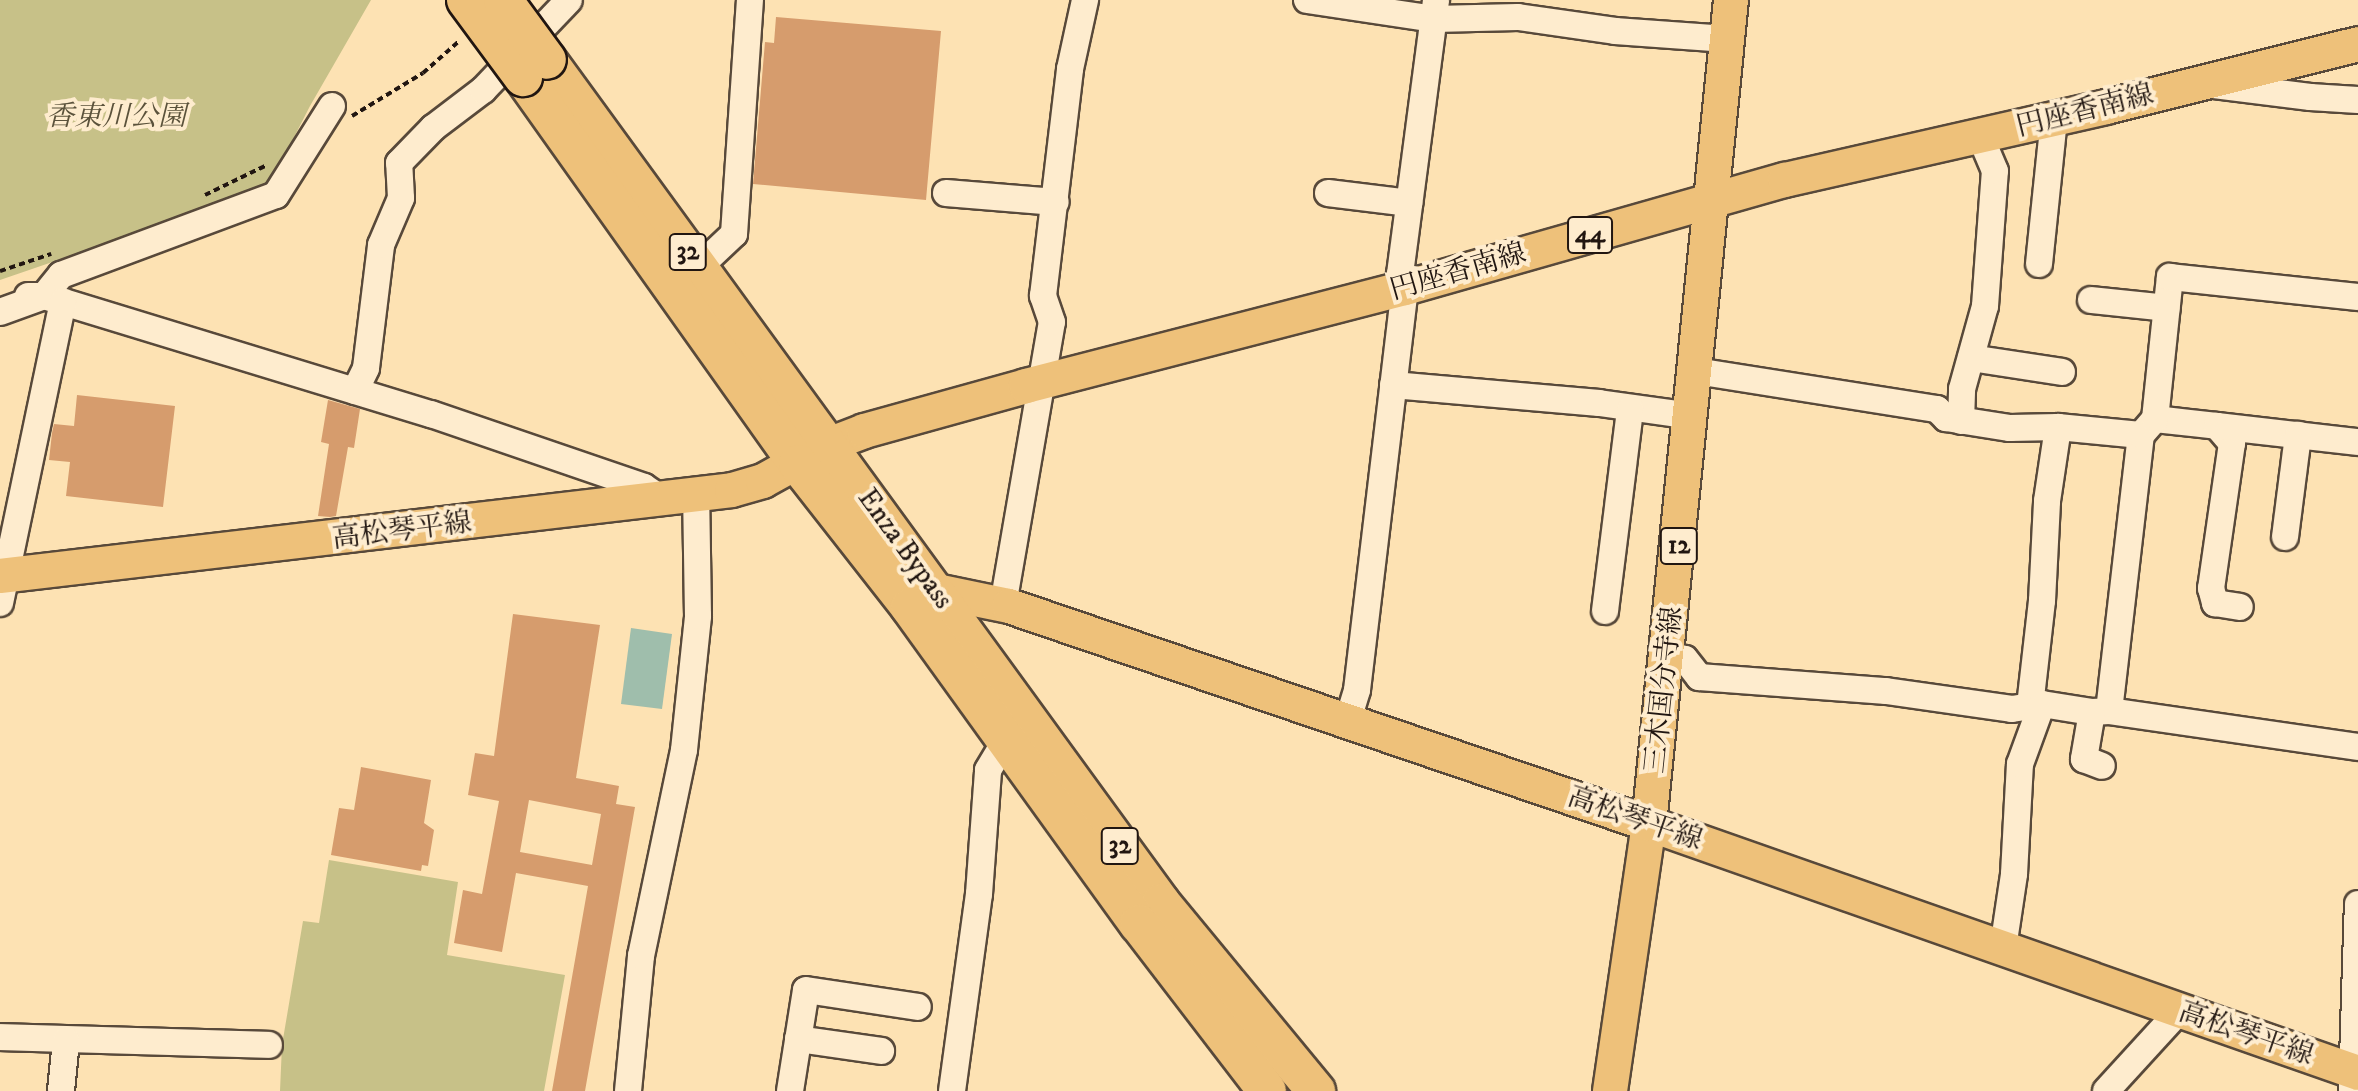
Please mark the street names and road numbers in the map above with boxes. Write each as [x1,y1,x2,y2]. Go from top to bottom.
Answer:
street label: 円座香南線 [2013,78,2157,144]
road number: 44 [1566,213,1614,257]
road number: 32 [668,230,708,274]
street label: 円座香南線 [1386,237,1530,307]
street label: Enza Bypass [850,482,960,616]
street label: 高松琴平線 [330,506,474,556]
road number: 12 [1659,524,1699,568]
street label: 三木国分寺線 [1639,605,1689,775]
street label: 高松琴平線 [1563,780,1707,858]
road number: 32 [1100,824,1140,868]
street label: 高松琴平線 [2174,995,2318,1073]

